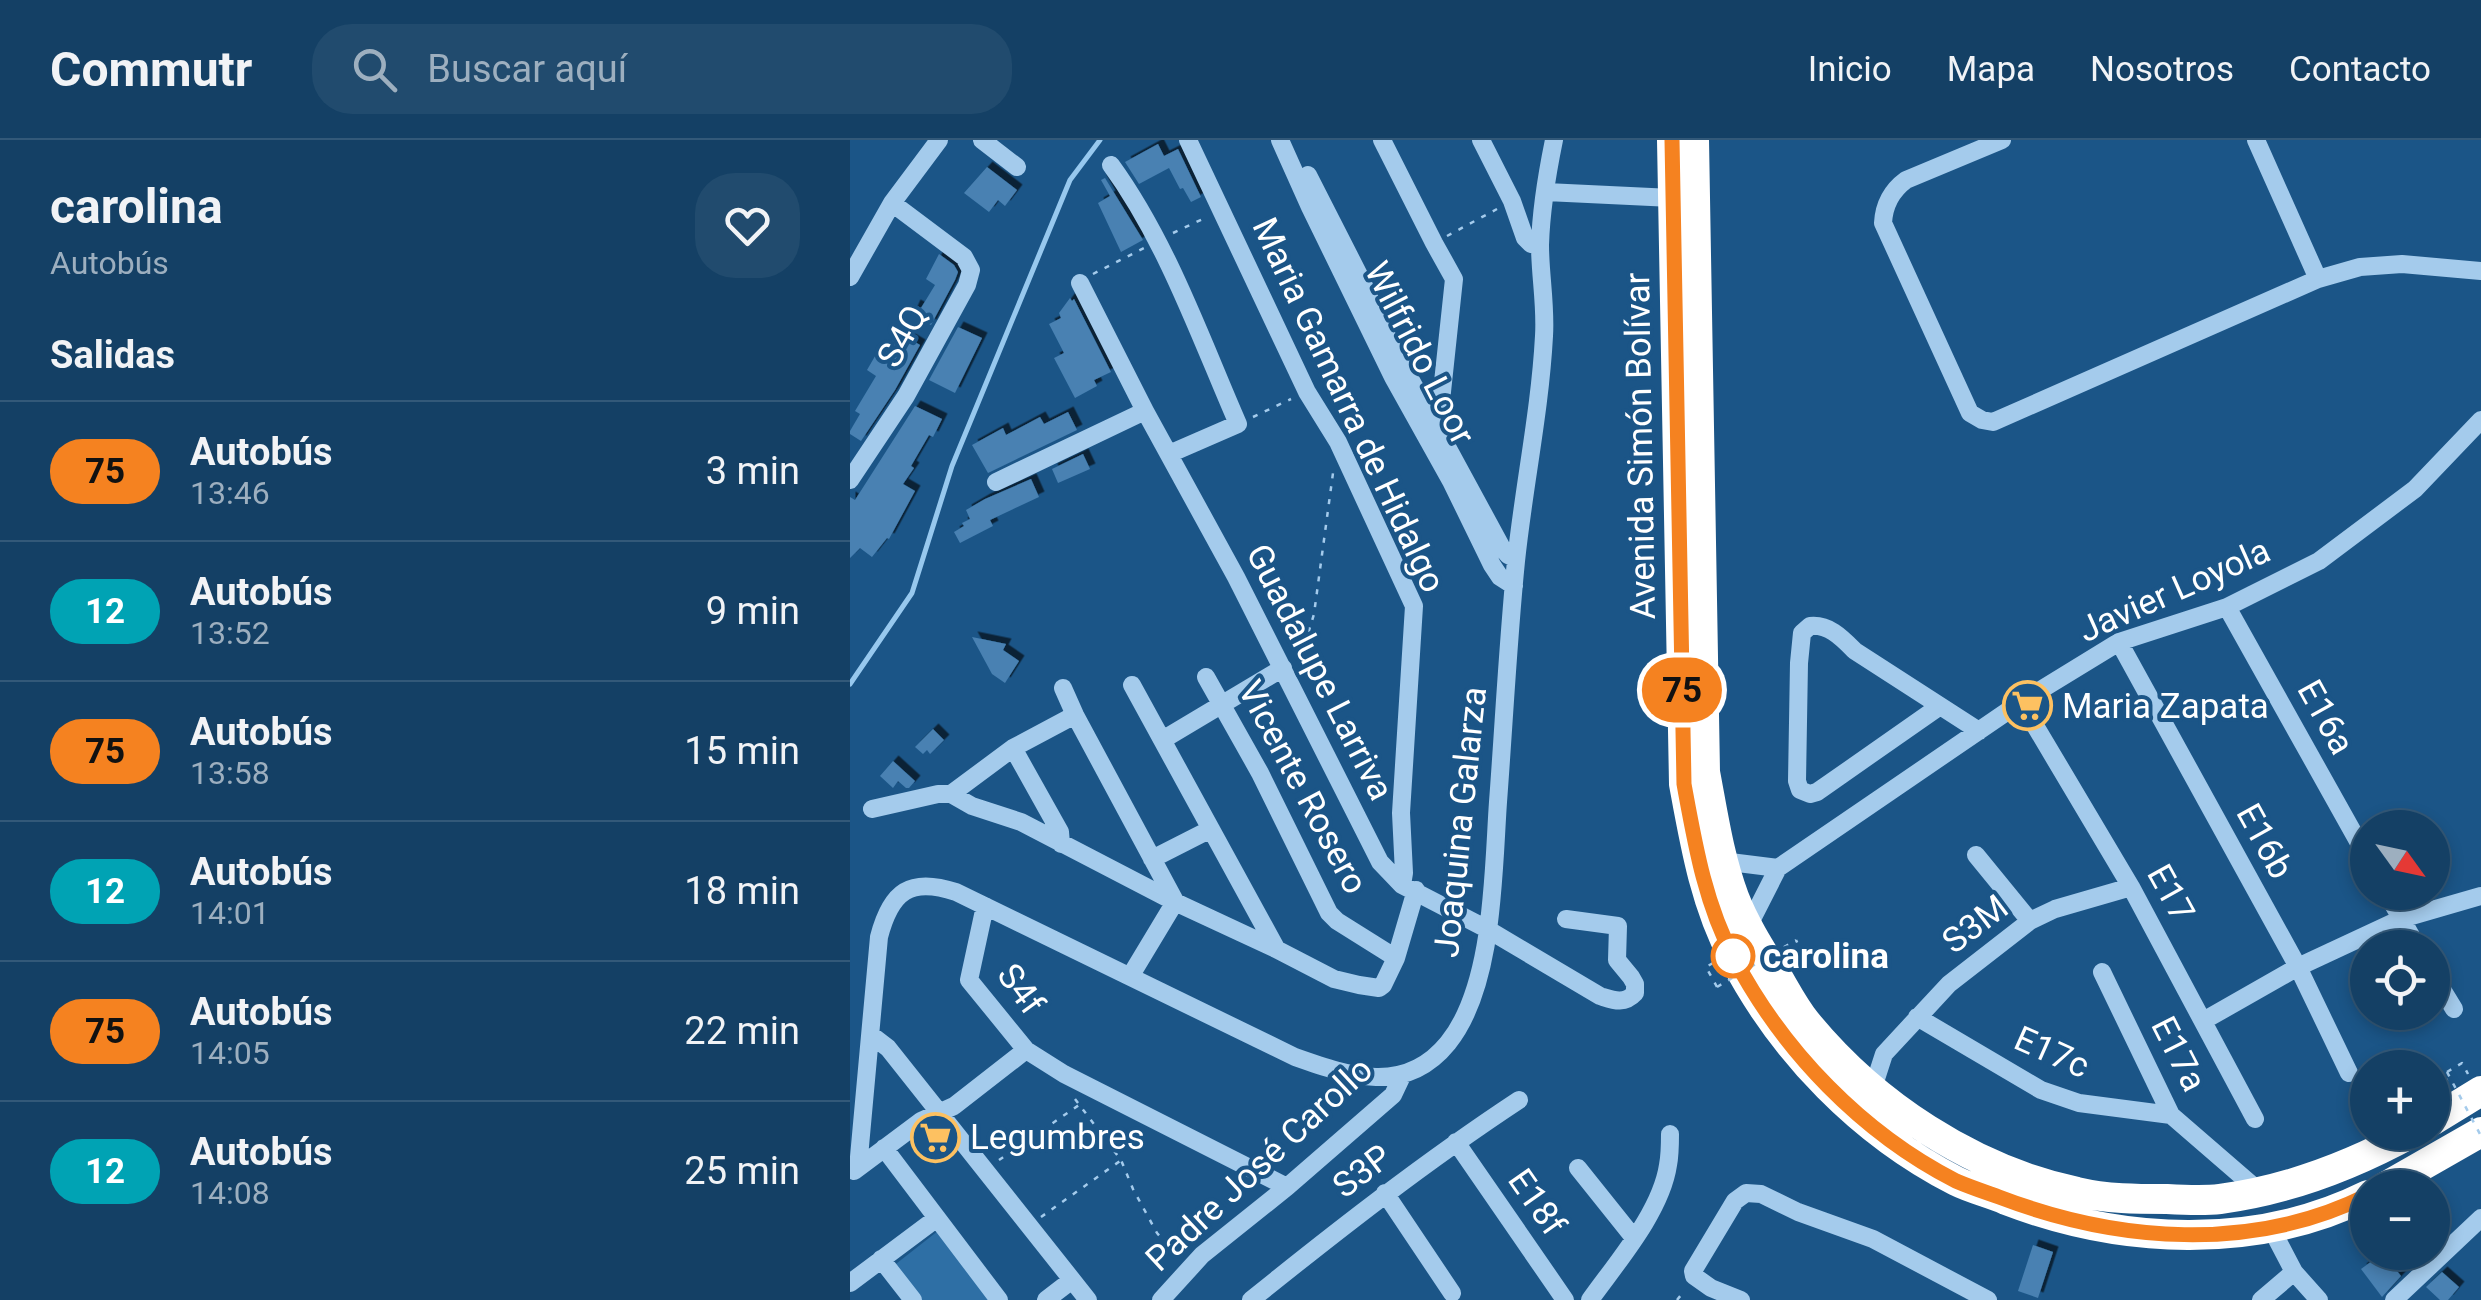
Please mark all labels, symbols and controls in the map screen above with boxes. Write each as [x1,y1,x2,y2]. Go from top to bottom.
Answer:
search box [312,24,1012,114]
text: Commutr [50,41,252,98]
icon: search [347,42,402,97]
text: Buscar aquí [427,47,627,91]
text: Inicio [1808,49,1892,90]
text: Mapa [1947,49,2035,90]
text: Nosotros [2090,49,2234,90]
text: Contacto [2289,49,2431,90]
button: heart [695,173,800,278]
text: carolina [50,178,223,235]
street label: Maria Gamarra de Hidalgo [1244,211,1453,599]
text: Autobús [50,244,169,282]
street label: Wilfrido Loor [1356,255,1483,452]
street label: Avenida Simón Bolívar [1617,272,1664,620]
street label: S4Q [869,298,936,374]
text: Salidas [50,333,175,377]
text: Autobús [190,430,333,474]
text: 3 min [706,449,800,493]
text: 75 [85,451,125,492]
text: 13:46 [190,474,270,512]
street label: Javier Loyola [2072,530,2276,651]
street label: Guadalupe Larriva [1237,538,1402,807]
text: Autobús [190,570,333,614]
text: 9 min [706,589,800,633]
text: 12 [85,591,125,632]
text: 13:52 [190,614,270,652]
line badge: 75 [1637,658,1727,722]
text: 75 [1662,670,1702,711]
street label: E16a [2289,673,2362,761]
street label: Vicente Rosero [1229,674,1376,901]
supermarket icon: Maria Zapata [2001,680,2053,732]
street label: Joaquina Galarza [1426,685,1495,959]
place label: Maria Zapata [2062,686,2269,727]
text: Autobús [190,710,333,754]
text: 15 min [684,729,800,773]
text: 75 [85,731,125,772]
text: 13:58 [190,754,270,792]
street label: E16b [2228,797,2302,886]
north arrow [2350,810,2450,910]
map controls [2350,810,2450,1270]
text: Autobús [190,850,333,894]
street label: E17 [2138,857,2203,929]
text: 18 min [684,869,800,913]
text: 12 [85,871,125,912]
street label: S3M [1935,887,2016,962]
text: 14:01 [190,894,270,932]
button: locate [2350,930,2450,1030]
marker: carolina [1712,935,1754,977]
place label: carolina [1763,936,1889,977]
street label: S4f [989,956,1053,1023]
text: Autobús [190,990,333,1034]
text: 22 min [684,1009,800,1053]
street label: E17a [2143,1010,2215,1098]
text: 75 [85,1011,125,1052]
street label: E17c [2008,1018,2096,1087]
text: 14:05 [190,1034,270,1072]
street label: Padre José Carollo [1138,1049,1381,1280]
button: + [2350,1050,2450,1150]
supermarket icon: Legumbres [909,1111,961,1163]
place label: Legumbres [970,1117,1145,1158]
text: Autobús [190,1130,333,1174]
street label: S3P [1325,1136,1400,1207]
text: 25 min [684,1149,800,1193]
text: 12 [85,1151,125,1192]
street label: E18f [1499,1161,1574,1244]
button: − [2350,1170,2450,1270]
text: 14:08 [190,1174,270,1212]

